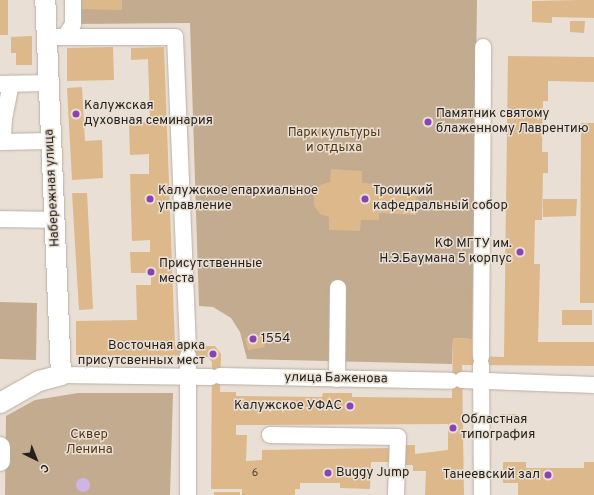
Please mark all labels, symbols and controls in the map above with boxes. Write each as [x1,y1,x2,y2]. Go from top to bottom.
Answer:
place label: Калужская духовная семинария [84,99,213,130]
place label: Памятник святому блаженному Лаврентию [436,107,589,138]
marker: Калужская духовная семинария [71,109,81,119]
marker: Памятник святому блаженному Лаврентию [423,117,433,127]
park label: Парк культуры и отдыха [288,126,380,157]
street label: Набережная улица [42,129,64,247]
place label: Калужское епархиальное управление [158,184,318,215]
place label: Троицкий кафедральный собор [373,184,508,215]
marker: Калужское епархиальное управление [145,194,155,204]
marker: Троицкий кафедральный собор [360,194,370,204]
place label: КФ МГТУ им. Н.Э.Баумана 5 корпус [379,237,512,268]
marker: КФ МГТУ им. Н.Э.Баумана 5 корпус [515,247,525,257]
place label: Присутственные места [159,257,262,288]
marker: Присутственные места [146,267,156,277]
place label: 1554 [261,331,290,347]
marker: 1554 [248,334,258,344]
place label: Восточная арка присутсвенных мест [78,339,205,370]
marker: Восточная арка присутсвенных мест [208,349,218,359]
street label: улица Баженова [284,370,388,388]
place label: Калужское УФАС [234,398,342,414]
marker: Калужское УФАС [345,401,355,411]
place label: Областная типография [461,413,535,444]
marker: Областная типография [448,423,458,433]
park label: Сквер Ленина [65,428,113,459]
north arrow [16,439,56,479]
text: С [37,460,52,475]
place label: Buggy Jump [336,465,409,481]
house number: 6 [252,466,258,480]
place label: Танеевский зал [443,467,540,483]
marker: Buggy Jump [323,468,333,478]
marker: Танеевский зал [543,470,553,480]

